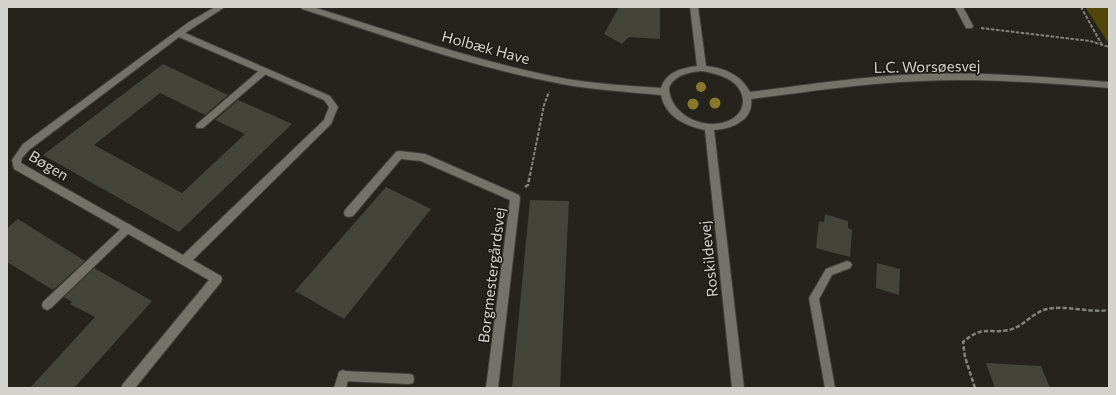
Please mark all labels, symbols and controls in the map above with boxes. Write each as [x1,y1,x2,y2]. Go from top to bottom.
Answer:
street label: Holbæk Have [440,27,532,67]
street label: L.C. Worsøesvej [873,56,981,76]
street label: Bøgen [26,146,72,184]
street label: Borgmestergårdsvej [474,206,508,344]
street label: Roskildevej [695,220,721,298]

